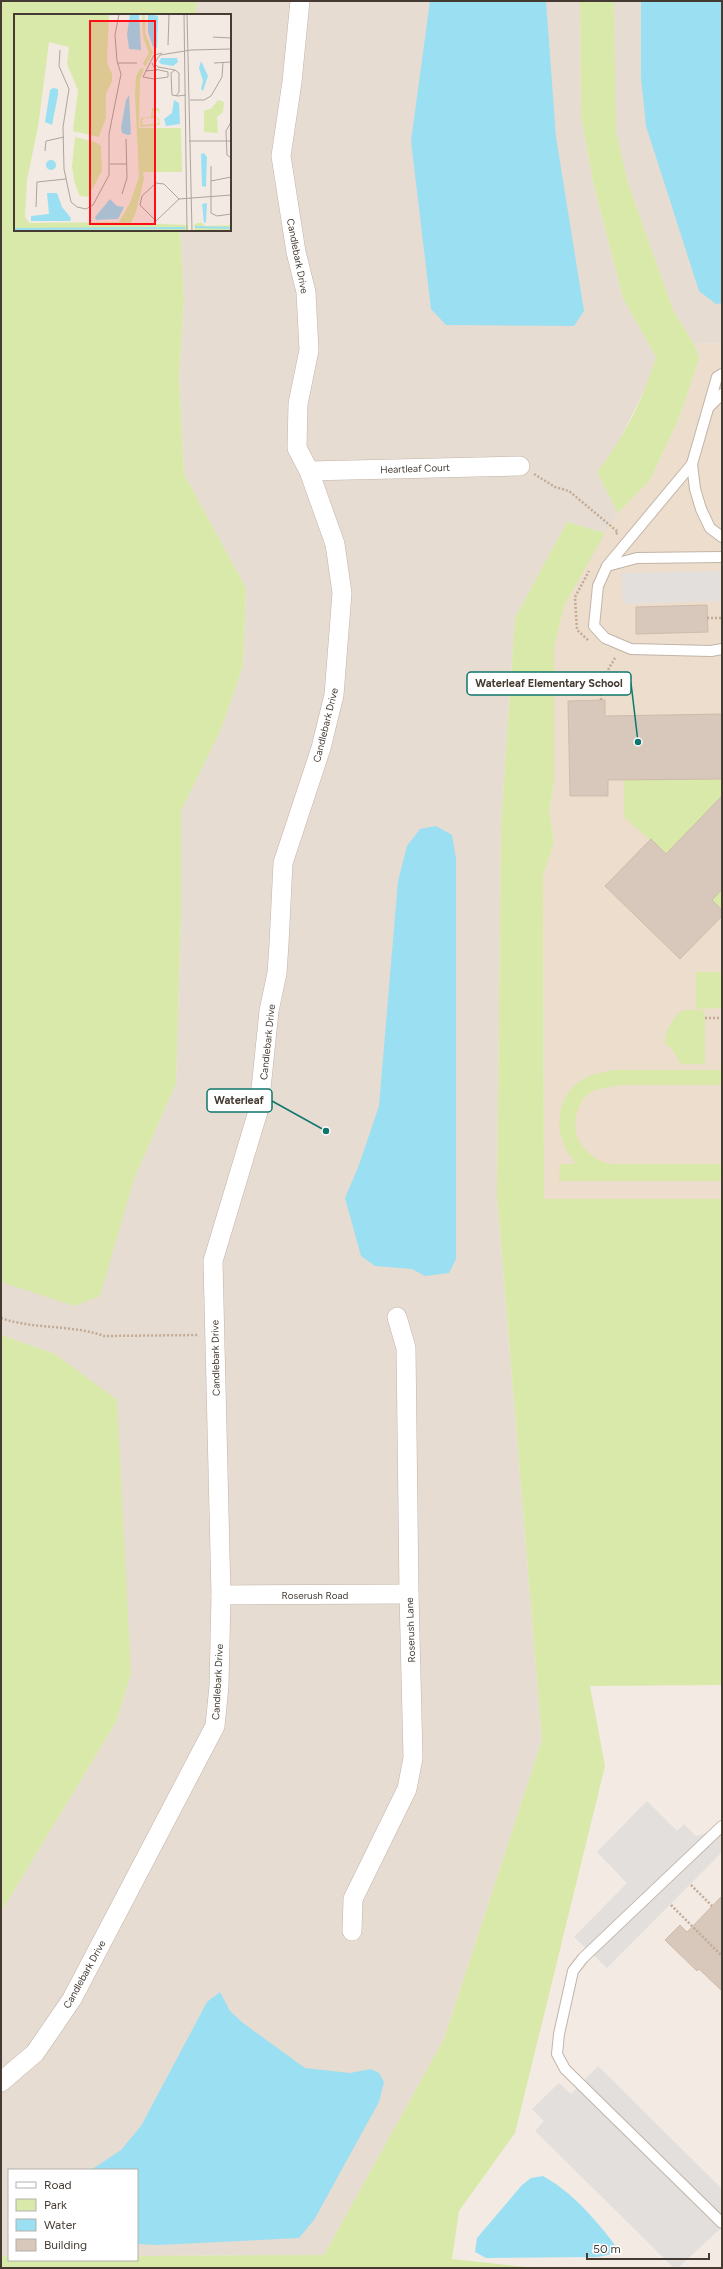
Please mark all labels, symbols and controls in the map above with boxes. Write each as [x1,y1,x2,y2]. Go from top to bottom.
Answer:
inset map [14,14,231,231]
street label: Candlebark Drive [284,217,311,295]
street label: Heartleaf Court [380,461,450,476]
callout: Waterleaf Elementary School [467,672,631,695]
text: Waterleaf Elementary School [475,677,623,690]
street label: Candlebark Drive [310,686,341,764]
street label: Candlebark Drive [257,1003,278,1081]
callout: Waterleaf [207,1089,272,1112]
text: Waterleaf [214,1094,265,1107]
street label: Candlebark Drive [208,1319,223,1396]
street label: Roserush Road [282,1589,349,1602]
street label: Roserush Lane [403,1597,418,1663]
street label: Candlebark Drive [209,1643,226,1720]
street label: Candlebark Drive [60,1937,109,2011]
legend [8,2169,138,2261]
text: Road [44,2178,72,2192]
text: Park [44,2198,67,2212]
text: Water [44,2218,76,2232]
scale bar [587,2235,709,2261]
text: Building [44,2238,87,2252]
text: 50 m [593,2242,621,2256]

